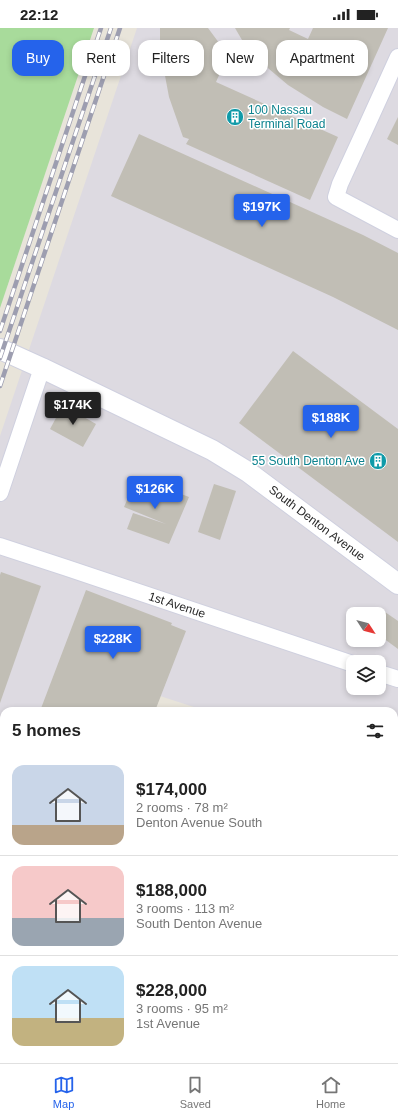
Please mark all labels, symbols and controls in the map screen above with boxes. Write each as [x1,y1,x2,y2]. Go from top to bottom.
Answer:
text: 22:12 [20,6,58,23]
chip: Buy [12,40,64,76]
chip: Rent [72,40,130,76]
chip: Filters [138,40,204,76]
chip: New [212,40,268,76]
chip: Apartment [276,40,368,76]
place label: 100 Nassau Terminal Road [248,103,325,131]
building icon: 100 Nassau Terminal Road [225,107,245,127]
pin: $197K [234,194,290,228]
text: $197K [243,199,281,214]
pin: $174K [45,392,101,426]
text: $174K [54,397,92,412]
pin: $188K [303,405,359,439]
text: $188K [312,410,350,425]
building icon: 55 South Denton Ave [368,451,388,471]
place label: 55 South Denton Ave [252,454,365,468]
pin: $126K [127,476,183,510]
text: $126K [136,481,174,496]
street label: South Denton Avenue [266,482,368,564]
street label: 1st Avenue [147,589,208,621]
north arrow [346,607,386,647]
map controls [346,607,386,695]
pin: $228K [85,626,141,660]
text: $228K [94,631,132,646]
button: layers [346,655,386,695]
icon: filters [364,720,386,742]
text: 5 homes [12,721,81,740]
text: $174,000 [136,780,207,799]
icon: home [44,781,92,829]
text: 2 rooms · 78 m² [136,800,228,815]
text: Denton Avenue South [136,815,262,830]
text: $188,000 [136,881,207,900]
icon: home [44,882,92,930]
text: 3 rooms · 113 m² [136,901,234,916]
text: South Denton Avenue [136,916,262,931]
text: $228,000 [136,981,207,1000]
icon: home [44,982,92,1030]
text: 3 rooms · 95 m² [136,1001,228,1016]
text: 1st Avenue [136,1016,200,1031]
tab: Map [53,1074,75,1110]
tab: Saved [180,1074,211,1110]
tab: Home [316,1074,345,1110]

